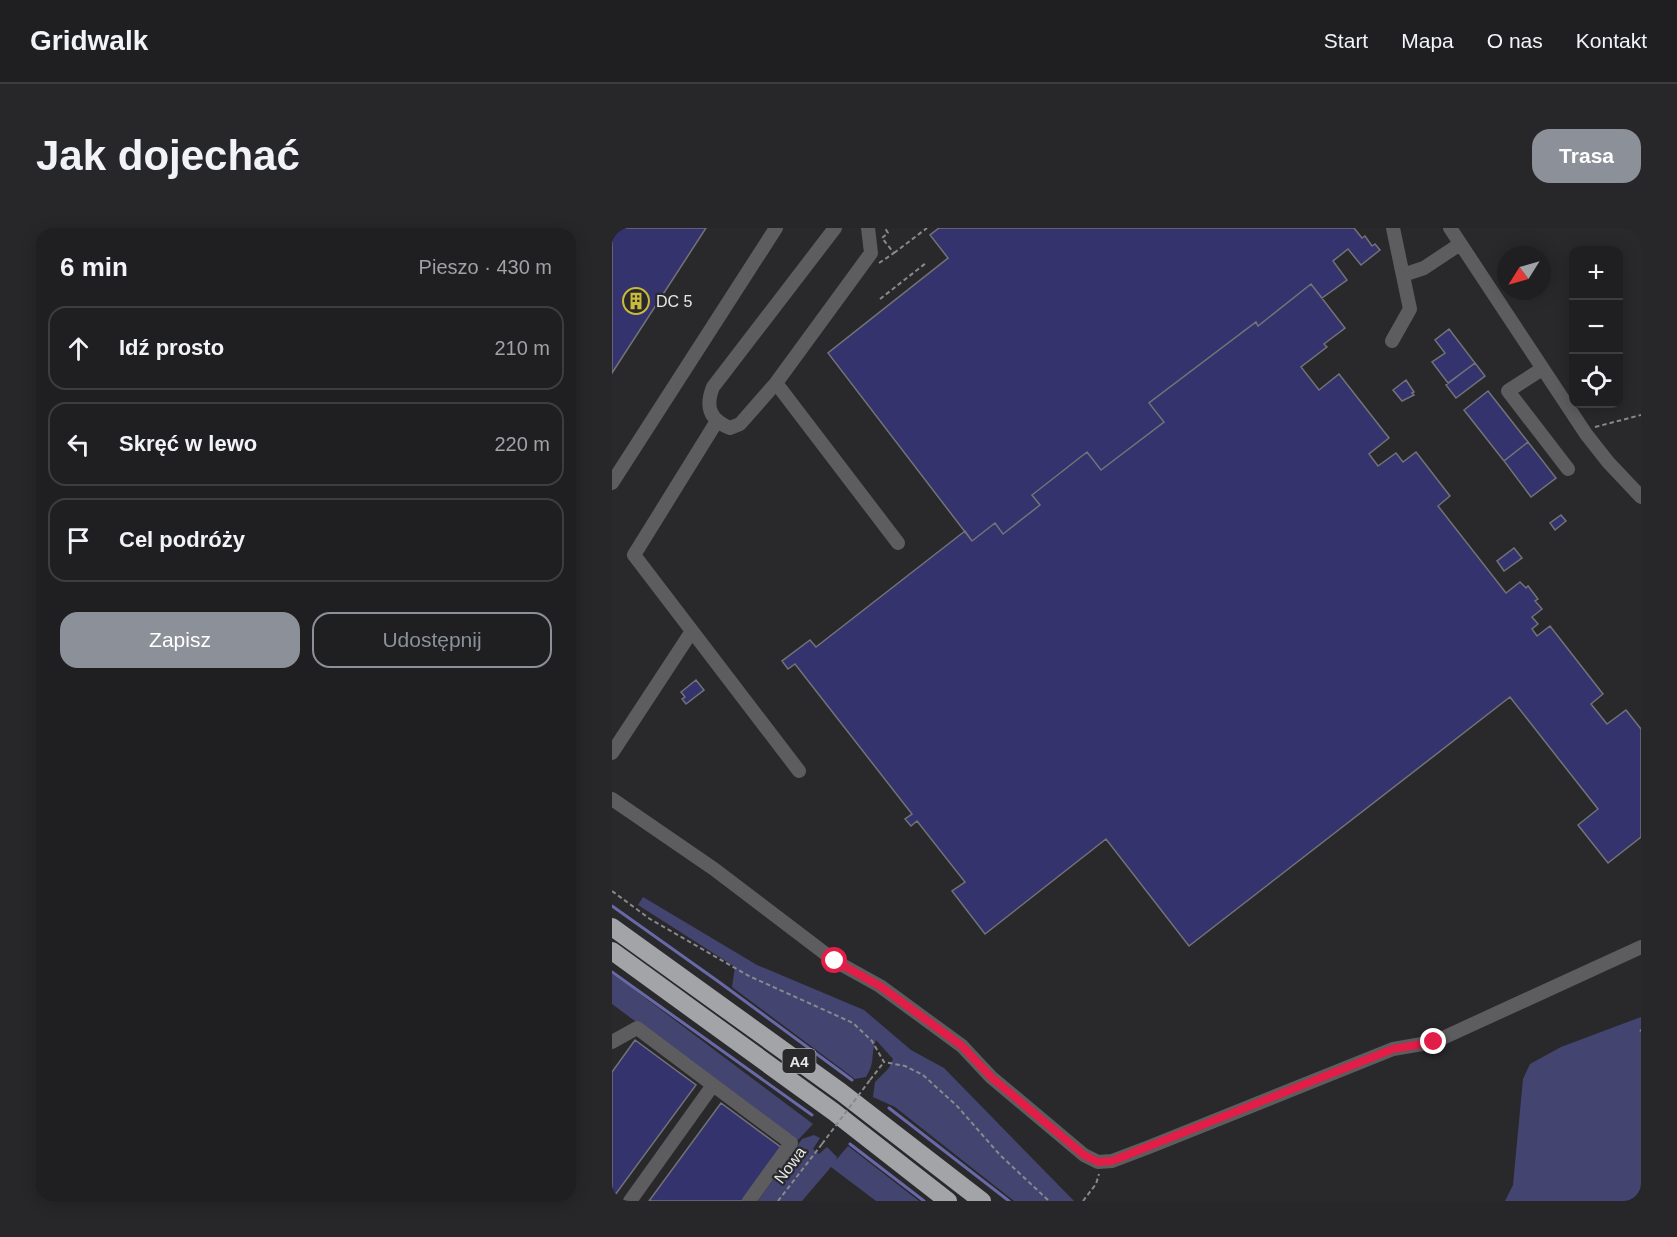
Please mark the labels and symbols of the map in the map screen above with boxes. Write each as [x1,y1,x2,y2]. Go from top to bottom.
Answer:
north arrow [1497,246,1551,300]
building icon: DC 5 [621,286,651,316]
place label: DC 5 [656,293,693,310]
route start [821,947,847,973]
route end [1420,1028,1446,1054]
road number: A4 [782,1049,816,1073]
street label: Nowa [771,1143,809,1186]

